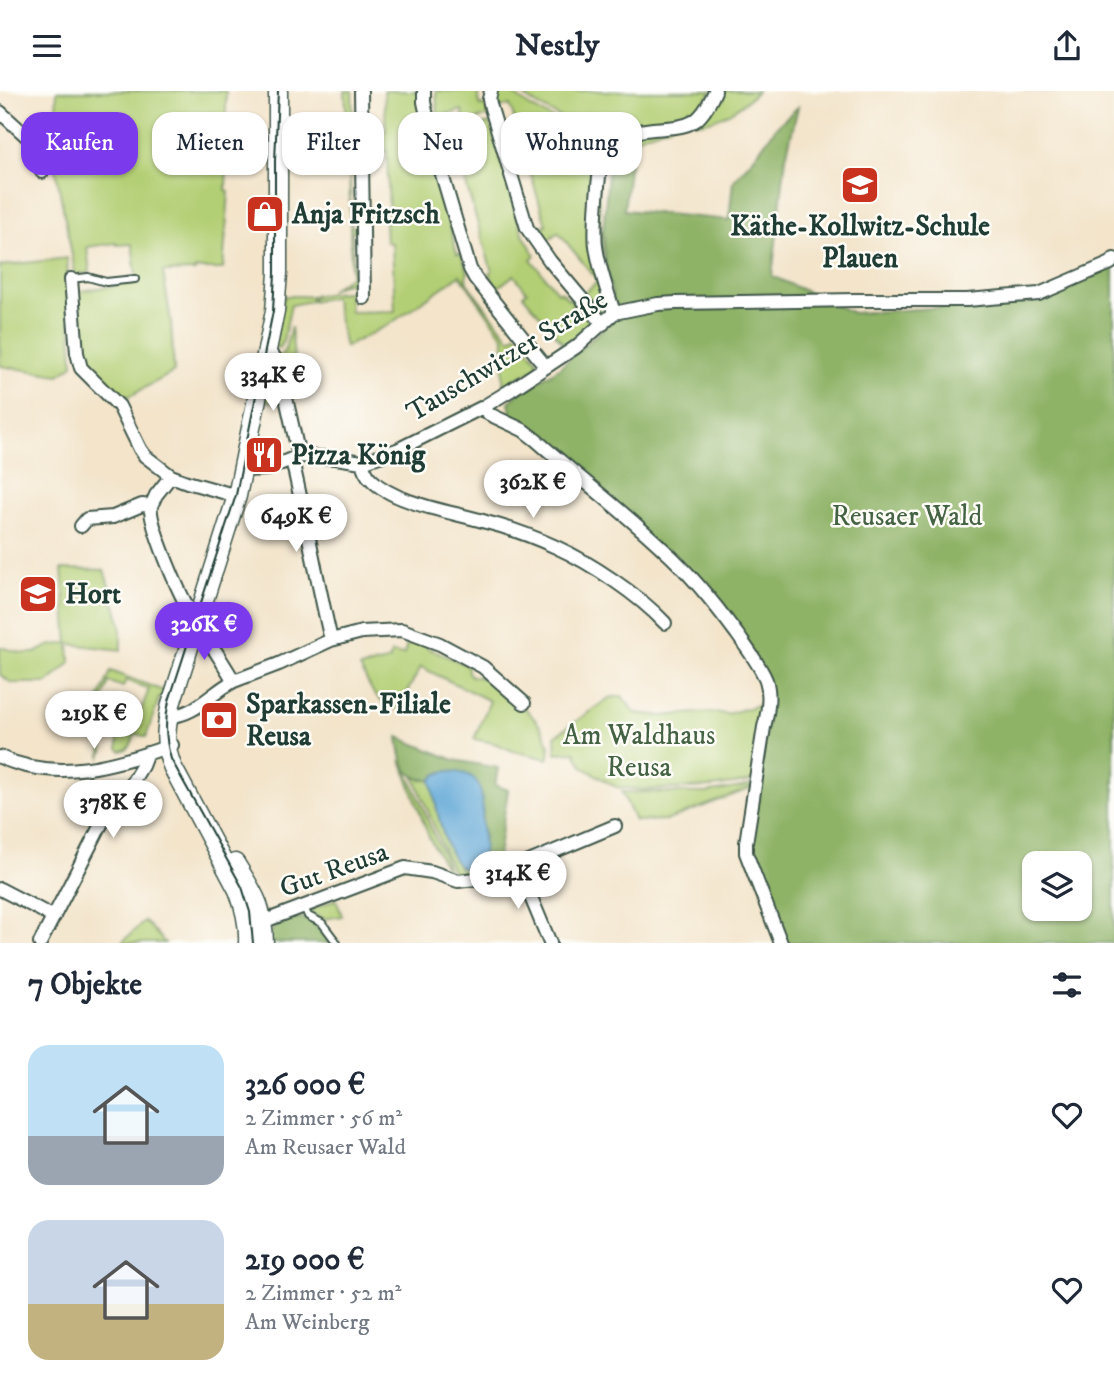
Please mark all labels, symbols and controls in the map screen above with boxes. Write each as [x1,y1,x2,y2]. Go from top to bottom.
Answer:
text: Nestly [515,26,599,66]
icon: menu [28,27,66,65]
icon: share [1048,27,1086,65]
chip: Kaufen [21,112,138,175]
chip: Mieten [152,112,268,175]
chip: Filter [282,112,384,175]
chip: Neu [398,112,487,175]
chip: Wohnung [501,112,642,175]
school or university icon: Käthe-Kollwitz-Schule Plauen [839,164,881,206]
shop icon: Anja Fritzsch [244,193,286,235]
place label: Anja Fritzsch [291,197,440,232]
place label: Käthe-Kollwitz-Schule Plauen [730,209,990,276]
street label: Tauschwitzer Straße [400,282,614,430]
pin: 334K € [216,353,330,413]
text: 334K € [241,361,305,390]
restaurant icon: Pizza König [243,434,285,476]
place label: Pizza König [291,438,427,473]
pin: 362K € [476,461,590,520]
text: 362K € [500,468,566,497]
pin: 649K € [239,495,353,554]
park label: Reusaer Wald [831,499,983,534]
text: 649K € [260,502,332,531]
school or university icon: Hort [17,573,59,615]
place label: Hort [65,577,121,612]
pin: 326K € [147,603,261,662]
text: 326K € [171,610,237,639]
place label: Sparkassen-Filiale Reusa [246,687,451,754]
pin: 219K € [37,691,151,751]
text: 219K € [61,699,127,728]
bank icon: Sparkassen-Filiale Reusa [198,699,240,741]
park label: Am Waldhaus Reusa [563,718,715,785]
pin: 378K € [56,781,170,840]
text: 378K € [80,788,146,817]
street label: Gut Reusa [275,834,393,906]
pin: 314K € [461,851,575,911]
map controls [1022,851,1092,921]
button: layers [1022,851,1092,921]
text: 314K € [486,859,550,888]
icon: filters [1048,966,1086,1004]
text: 7 Objekte [28,967,142,1004]
text: 326 000 € [245,1067,365,1104]
icon: home [84,1073,168,1157]
icon: heart [1048,1096,1086,1134]
text: 2 Zimmer · 56 m² [245,1104,402,1133]
text: Am Reusaer Wald [245,1133,406,1162]
text: 219 000 € [245,1242,365,1279]
icon: home [84,1248,168,1332]
icon: heart [1048,1271,1086,1309]
text: 2 Zimmer · 52 m² [245,1279,402,1308]
text: Am Weinberg [245,1308,369,1337]

